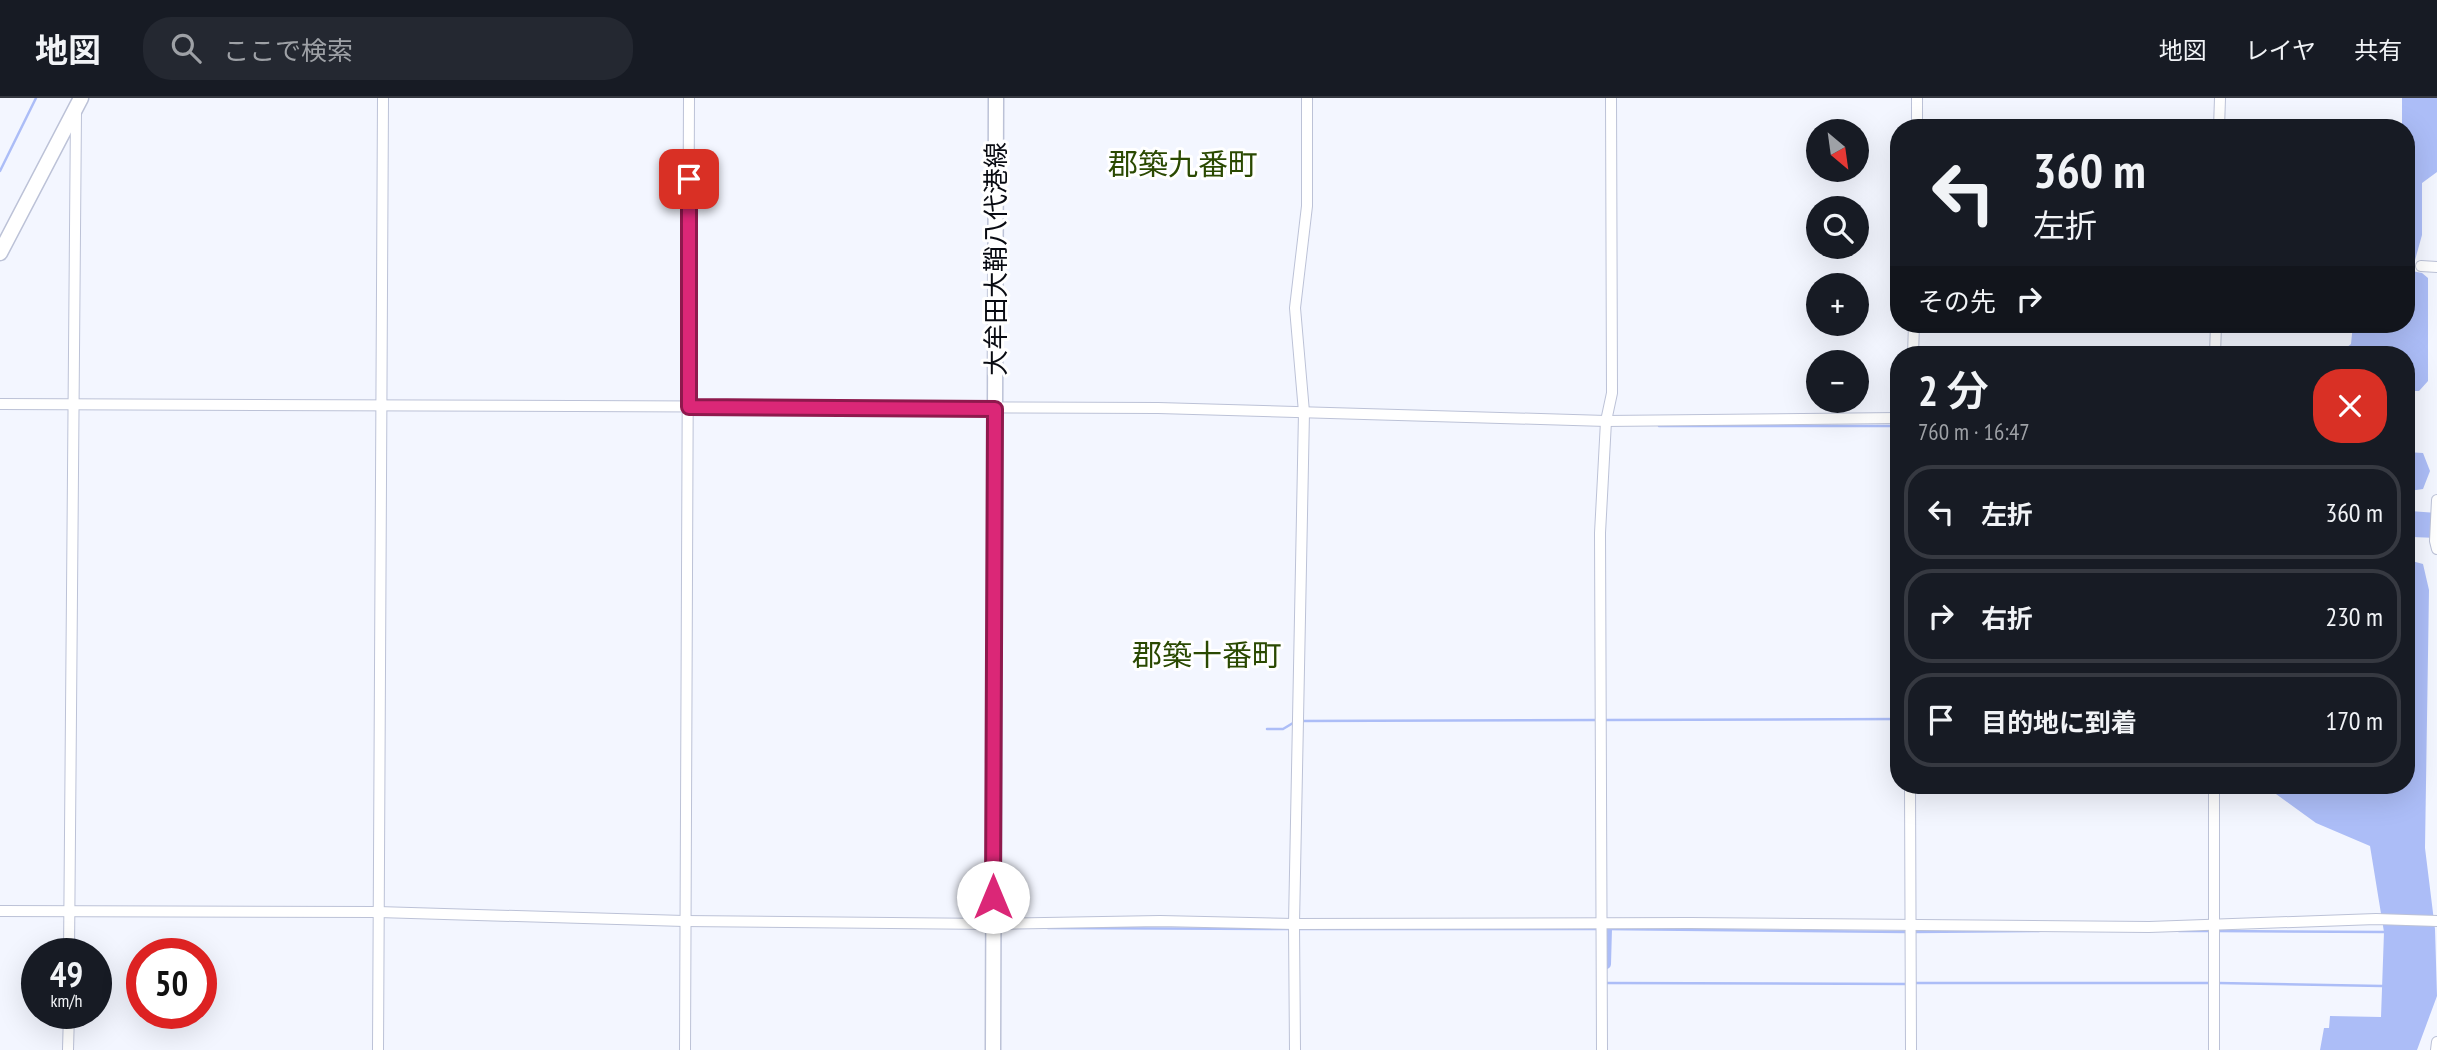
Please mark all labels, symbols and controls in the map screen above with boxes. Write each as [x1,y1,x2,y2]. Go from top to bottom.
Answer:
search box [143,17,633,80]
text: 地図 [35,28,101,71]
icon: search [167,29,205,67]
text: ここで検索 [223,34,353,67]
text: 地図 [2159,35,2207,66]
text: レイヤ [2245,35,2316,66]
text: 共有 [2354,35,2402,66]
north arrow [1806,119,1869,182]
map controls [1806,119,1869,413]
text: 360 m [2033,138,2146,202]
street label: 大牟田大鞘八代港線 [979,142,1012,376]
district label: 郡築九番町 [1108,144,1258,183]
icon: left [1918,147,2009,238]
pin [659,149,719,209]
icon: arrive [670,160,708,198]
button: search [1806,196,1869,259]
text: 左折 [2033,204,2097,246]
button: + [1806,273,1869,336]
icon: right [2010,280,2048,318]
text: その先 [1918,285,1996,318]
button: − [1806,350,1869,413]
text: 2 分 [1918,363,1989,418]
button: close [2313,369,2387,443]
text: 760 m · 16:47 [1918,417,2030,446]
icon: left [1922,493,1960,531]
text: 360 m [2325,496,2383,529]
text: 左折 [1981,498,2033,531]
icon: right [1922,597,1960,635]
text: 230 m [2325,600,2383,633]
text: 右折 [1981,602,2033,635]
district label: 郡築十番町 [1132,635,1282,674]
icon: arrive [1922,701,1960,739]
text: 170 m [2325,704,2383,737]
text: 目的地に到着 [1981,706,2137,739]
position arrow [956,860,1030,934]
speed limit sign: 50 [126,938,217,1029]
text: 49 [50,951,83,997]
text: km/h [51,989,82,1012]

